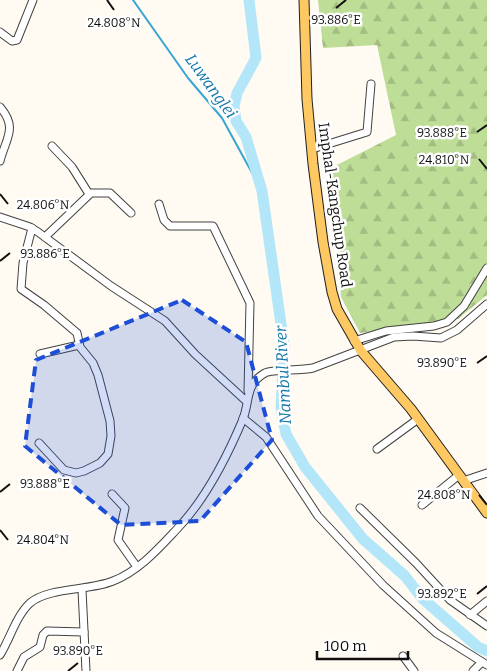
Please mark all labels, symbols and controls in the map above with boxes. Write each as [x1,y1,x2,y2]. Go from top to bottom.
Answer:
text: 93.886°E [311,13,361,27]
text: 24.808°N [87,16,141,30]
water label: Luwanglei [181,50,241,122]
street label: Imphal-Kangchup Road [315,121,356,289]
text: 93.888°E [417,126,467,140]
text: 24.810°N [419,153,470,167]
text: 24.806°N [17,198,70,212]
text: 93.886°E [20,247,70,261]
water label: Nambul River [271,324,295,425]
text: 93.890°E [417,356,467,370]
text: 93.888°E [20,477,70,491]
text: 24.808°N [417,488,471,502]
text: 24.804°N [17,533,70,547]
text: 93.892°E [417,587,467,601]
scale bar [317,628,408,660]
text: 100 m [324,637,367,655]
text: 93.890°E [53,644,103,658]

